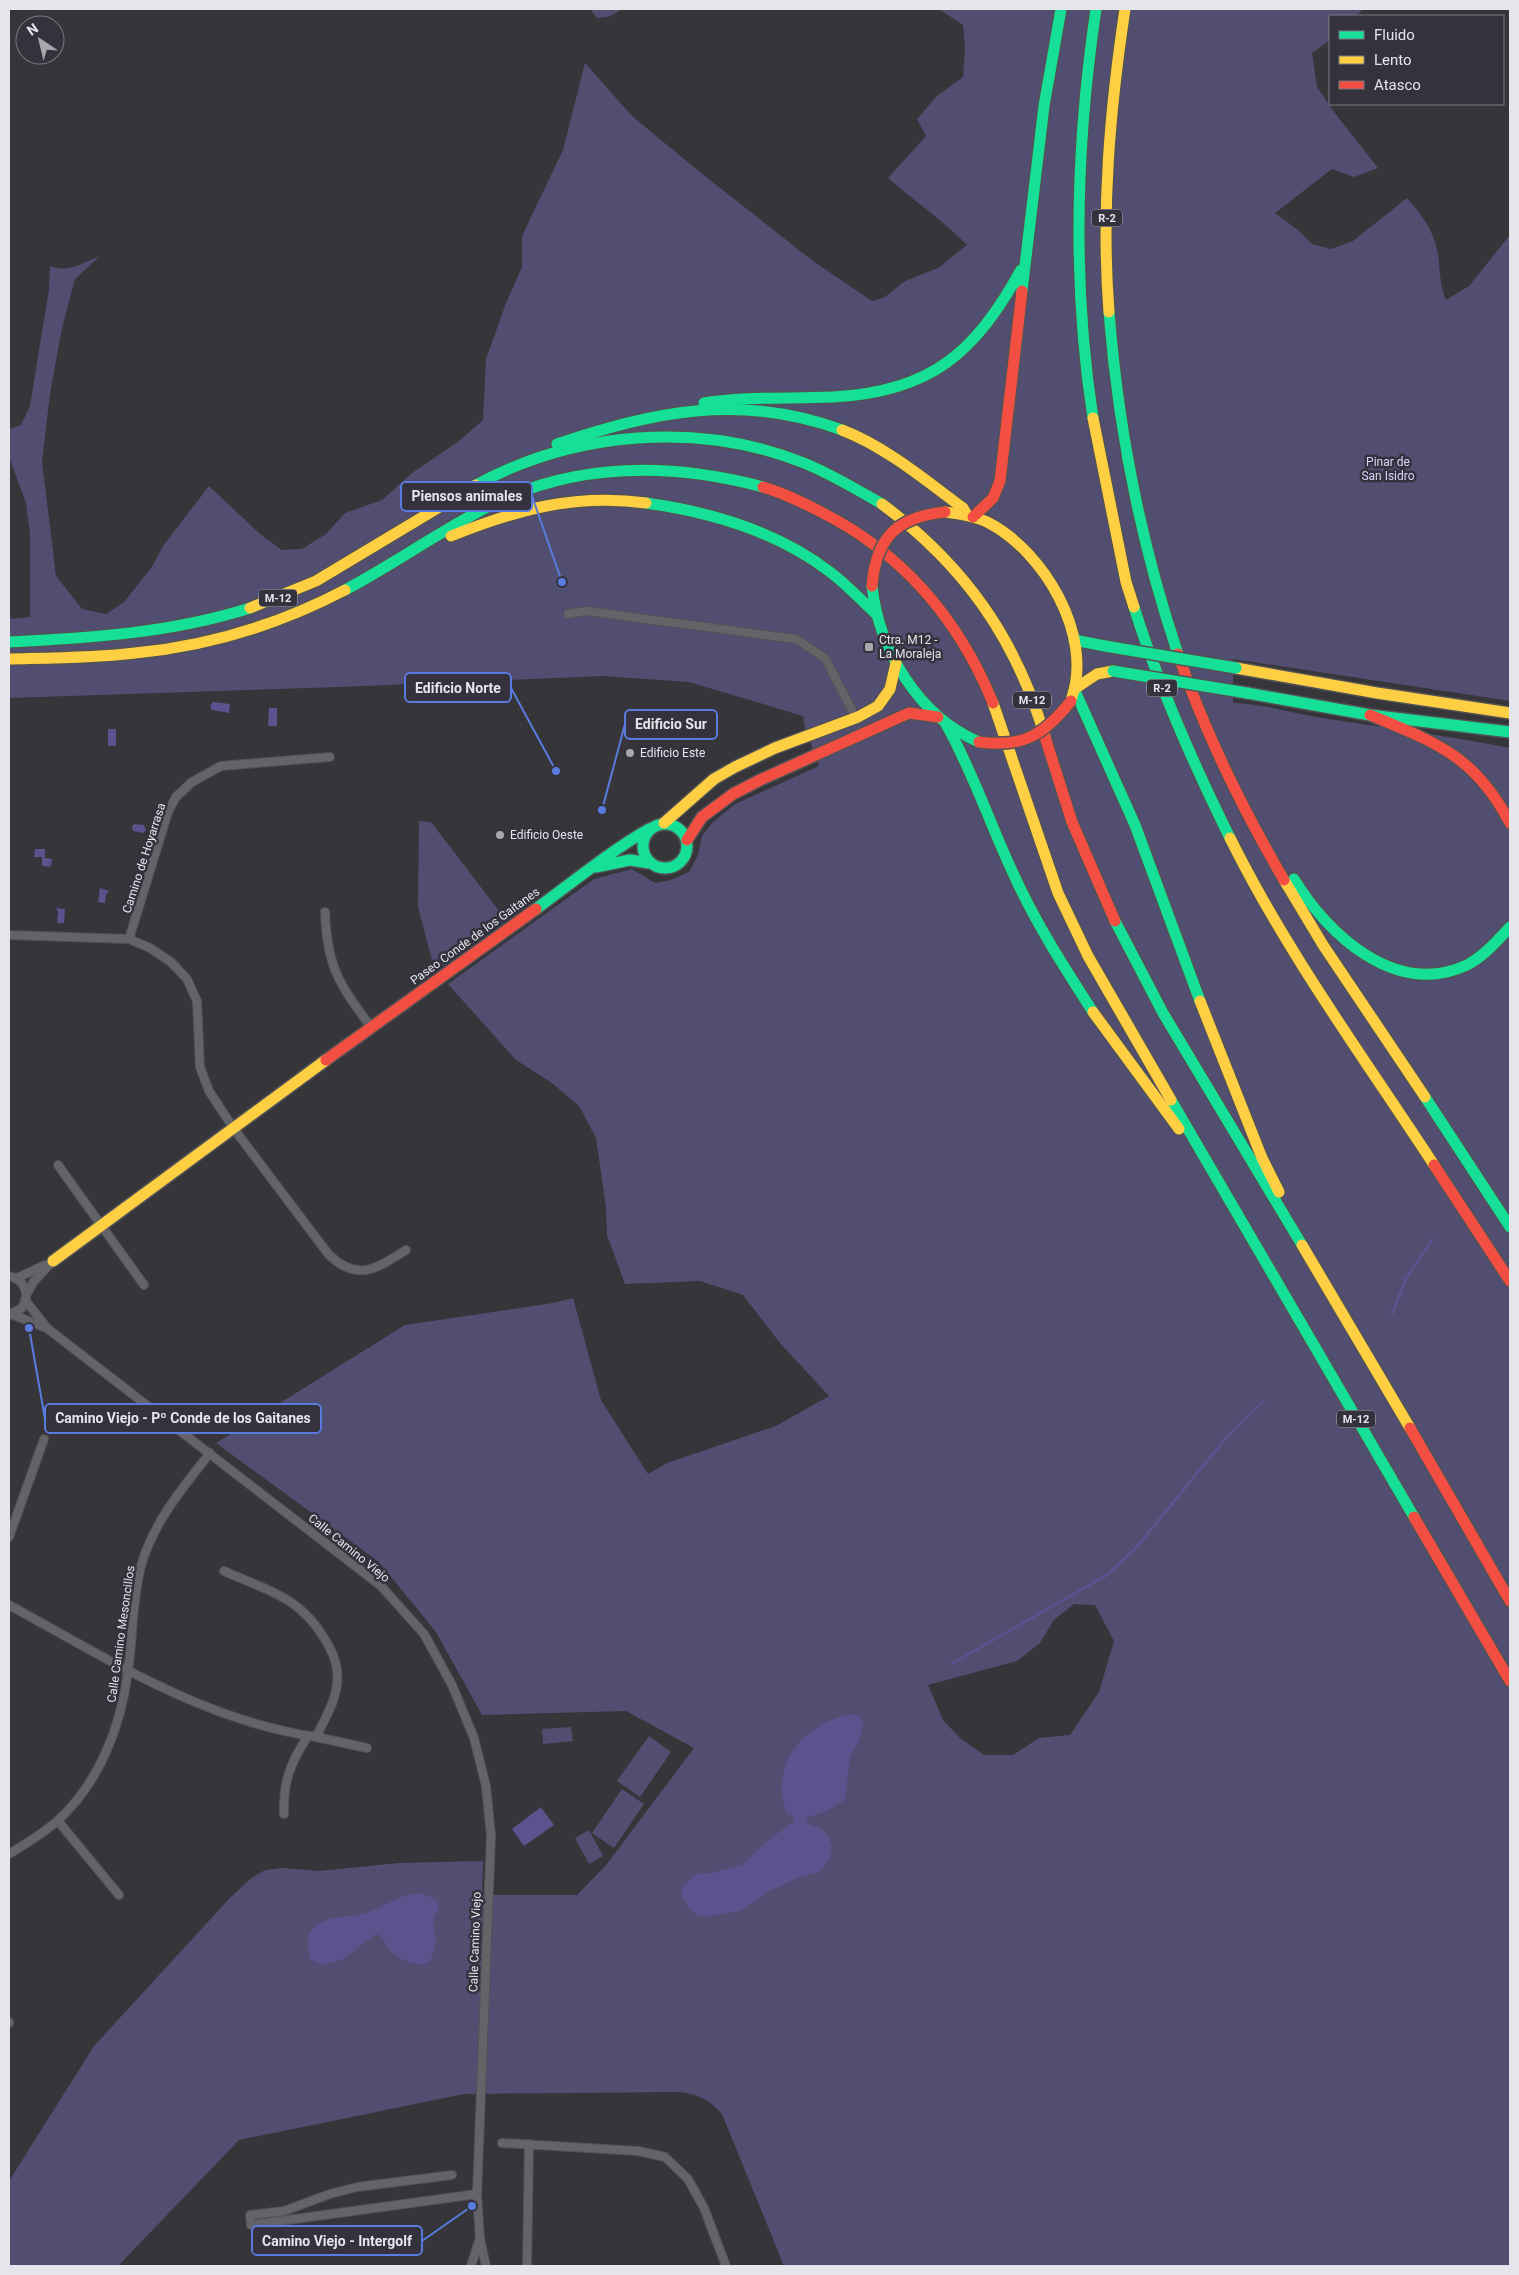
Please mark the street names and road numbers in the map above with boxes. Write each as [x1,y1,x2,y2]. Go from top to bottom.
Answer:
road number: R-2 [1092,210,1122,227]
road number: M-12 [259,590,297,606]
road number: R-2 [1147,680,1177,696]
road number: M-12 [1013,692,1051,708]
street label: Camino de Hoyarrasa [120,801,168,915]
street label: Paseo Conde de los Gaitanes [408,884,542,988]
road number: M-12 [1337,1410,1375,1428]
street label: Calle Camino Viejo [306,1511,393,1585]
street label: Calle Camino Mesoncillos [104,1565,138,1703]
street label: Calle Camino Viejo [466,1891,484,1992]

